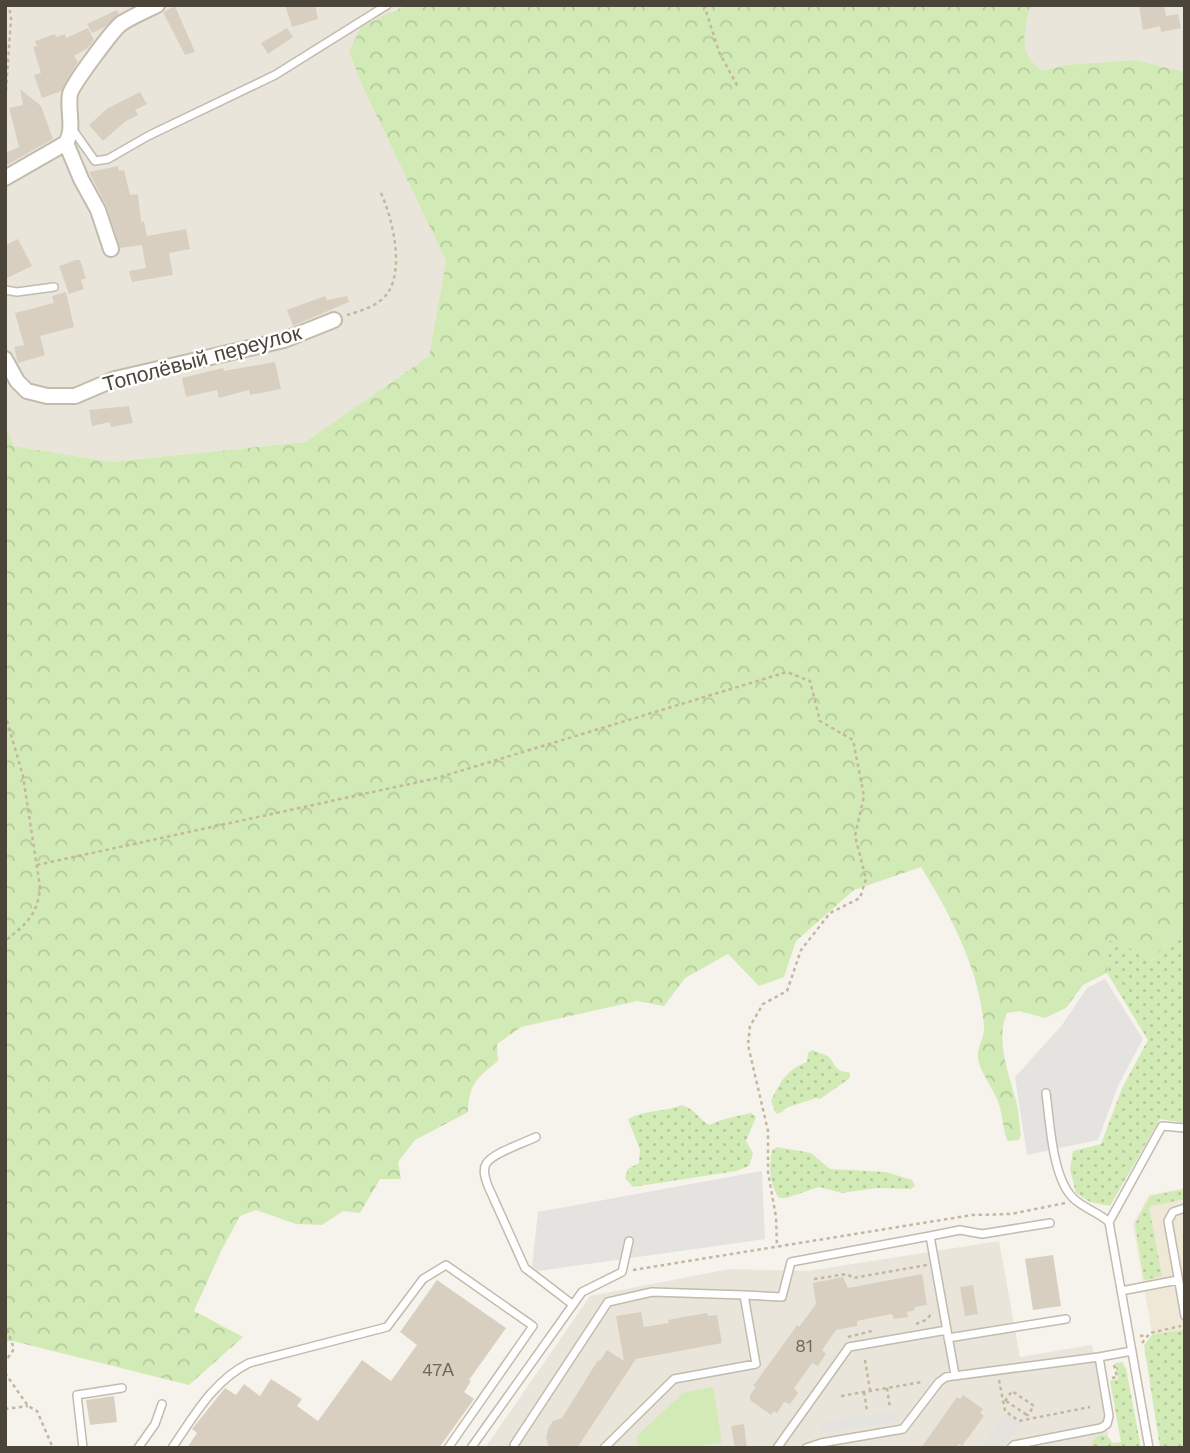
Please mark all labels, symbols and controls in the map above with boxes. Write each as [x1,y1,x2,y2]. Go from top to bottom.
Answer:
street label: Тополёвый переулок [100,319,305,396]
house number: 81 [795,1335,813,1356]
house number: 47А [422,1359,454,1380]

